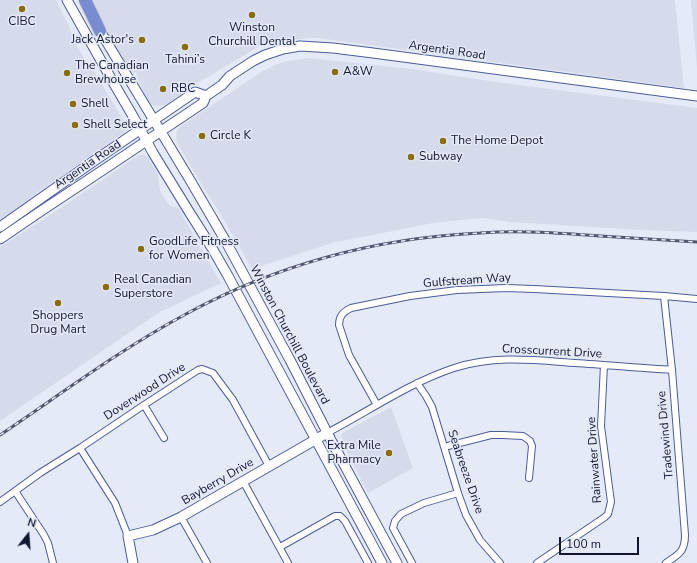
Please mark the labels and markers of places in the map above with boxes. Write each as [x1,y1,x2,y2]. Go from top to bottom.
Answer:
marker: CIBC [17,4,27,14]
marker: Winston Churchill Dental [247,10,257,20]
place label: CIBC [8,15,36,29]
place label: Winston Churchill Dental [208,21,296,49]
place label: Jack Astor's [71,33,134,47]
marker: Jack Astor's [137,35,147,45]
marker: Tahini’s [180,42,190,52]
place label: Tahini’s [165,53,205,67]
place label: The Canadian Brewhouse [75,59,149,87]
place label: A&W [343,65,373,79]
marker: A&W [330,67,340,77]
marker: The Canadian Brewhouse [62,68,72,78]
place label: RBC [171,82,195,96]
marker: RBC [158,84,168,94]
place label: Shell [81,97,109,111]
marker: Shell [68,99,78,109]
place label: Shell Select [83,118,147,132]
marker: Shell Select [70,120,80,130]
place label: Circle K [210,129,251,143]
marker: Circle K [197,131,207,141]
place label: The Home Depot [451,134,543,148]
marker: The Home Depot [438,136,448,146]
place label: Subway [419,150,462,164]
marker: Subway [406,152,416,162]
place label: GoodLife Fitness for Women [149,235,239,263]
marker: GoodLife Fitness for Women [136,244,146,254]
place label: Real Canadian Superstore [114,273,192,301]
marker: Real Canadian Superstore [101,282,111,292]
marker: Shoppers Drug Mart [53,298,63,308]
place label: Shoppers Drug Mart [30,309,86,337]
place label: Extra Mile Pharmacy [327,439,381,467]
marker: Extra Mile Pharmacy [384,448,394,458]

